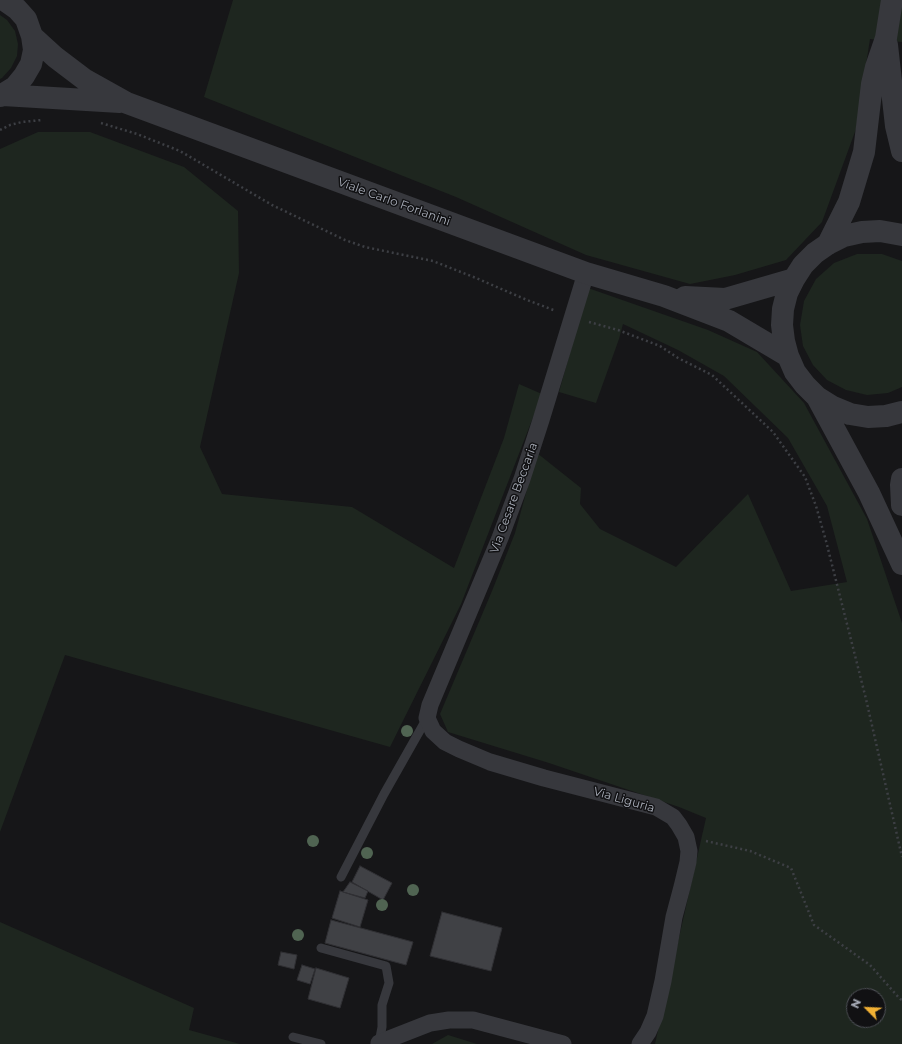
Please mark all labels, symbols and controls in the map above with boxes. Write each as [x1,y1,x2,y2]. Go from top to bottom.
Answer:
street label: Viale Carlo Forlanini [336,175,452,229]
street label: Via Cesare Beccaria [487,441,541,555]
street label: Via Liguria [592,784,656,816]
north arrow [846,988,886,1028]
text: N [848,997,864,1010]

